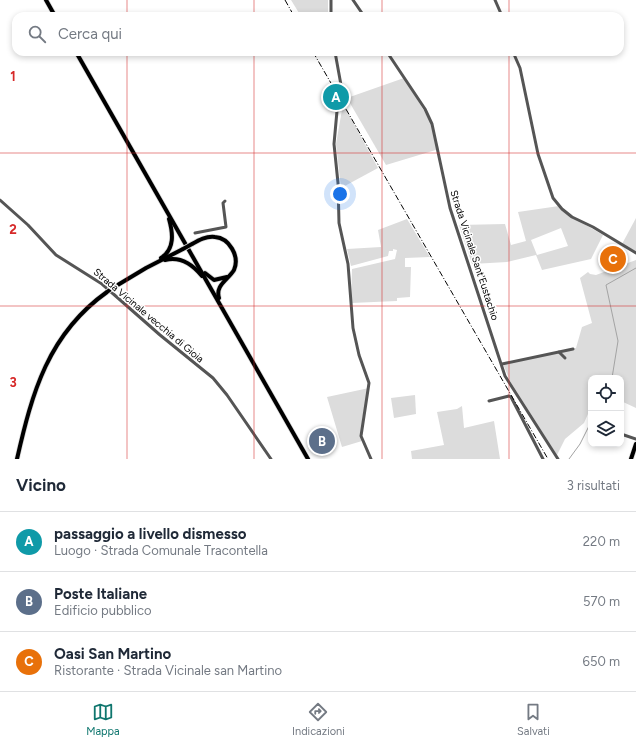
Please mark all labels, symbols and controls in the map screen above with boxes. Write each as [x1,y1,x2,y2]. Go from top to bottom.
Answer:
search box [12,12,624,56]
icon: search [26,23,48,45]
text: Cerca qui [58,25,122,43]
text: 1 [10,69,16,84]
pin: A [323,82,349,112]
your location [330,184,350,204]
street label: Strada Vicinale Sant'Eustachio [447,188,502,322]
text: 2 [9,222,17,237]
pin: C [600,244,626,274]
street label: Strada Vicinale vecchia di Gioia [91,265,207,365]
text: 3 [9,375,17,390]
map controls [588,375,624,447]
button: locate [588,375,624,411]
button: layers [588,411,624,447]
pin: B [309,426,335,456]
text: Vicino [16,475,66,495]
text: 3 risultati [567,478,620,493]
text: passaggio a livello dismesso [54,525,246,543]
text: A [24,534,34,549]
text: 220 m [583,534,620,549]
text: Luogo · Strada Comunale Tracontella [54,543,268,558]
text: Poste Italiane [54,585,147,603]
text: B [25,594,33,609]
text: 570 m [583,594,620,609]
text: Edificio pubblico [54,603,152,618]
text: Oasi San Martino [54,645,171,663]
text: C [24,654,34,669]
text: 650 m [583,654,620,669]
text: Ristorante · Strada Vicinale san Martino [54,663,282,678]
tab: Mappa [86,701,120,738]
tab: Indicazioni [292,701,345,738]
tab: Salvati [517,701,550,738]

